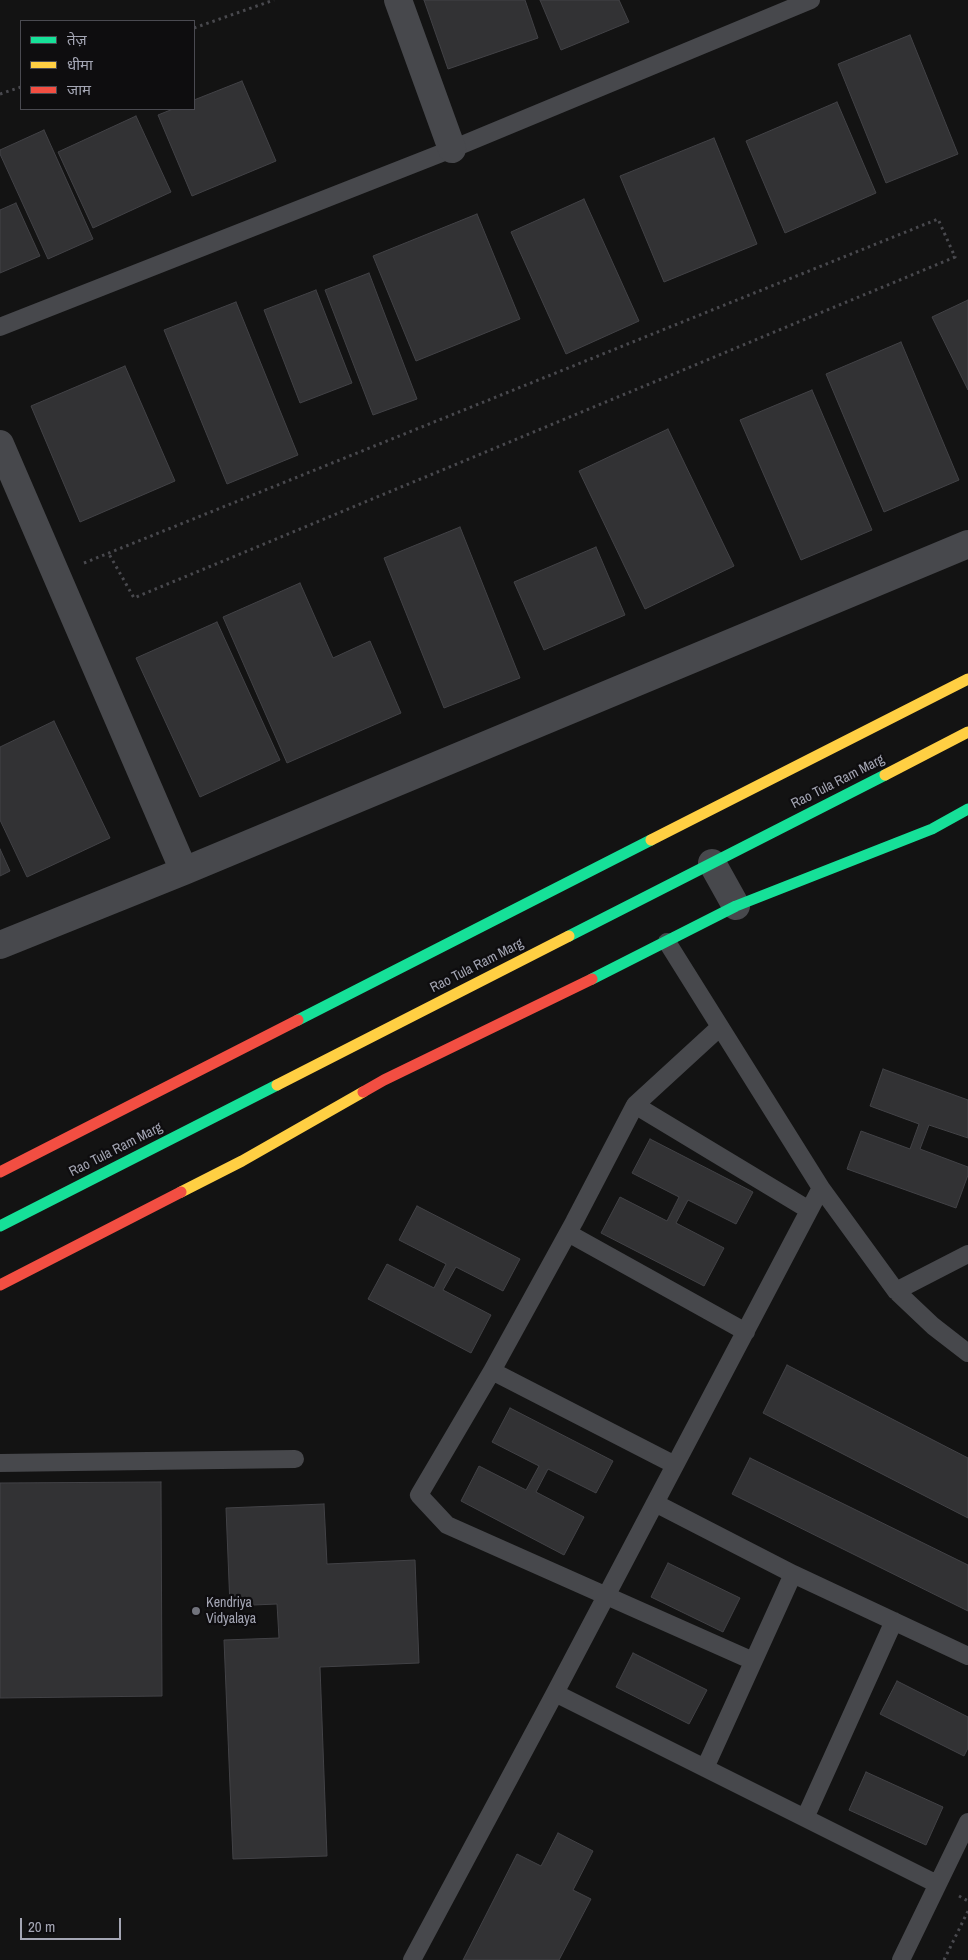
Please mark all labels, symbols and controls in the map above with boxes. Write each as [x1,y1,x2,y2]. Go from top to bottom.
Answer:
legend [20,20,195,110]
text: तेज़ [67,29,87,50]
text: धीमा [67,54,93,75]
text: जाम [67,79,91,100]
street label: Rao Tula Ram Marg [789,751,887,813]
street label: Rao Tula Ram Marg [428,935,526,997]
street label: Rao Tula Ram Marg [67,1119,165,1181]
place label: Kendriya Vidyalaya [206,1595,256,1628]
marker: Kendriya Vidyalaya [190,1605,202,1617]
scale bar [22,1908,124,1940]
text: 20 m [28,1916,55,1937]

